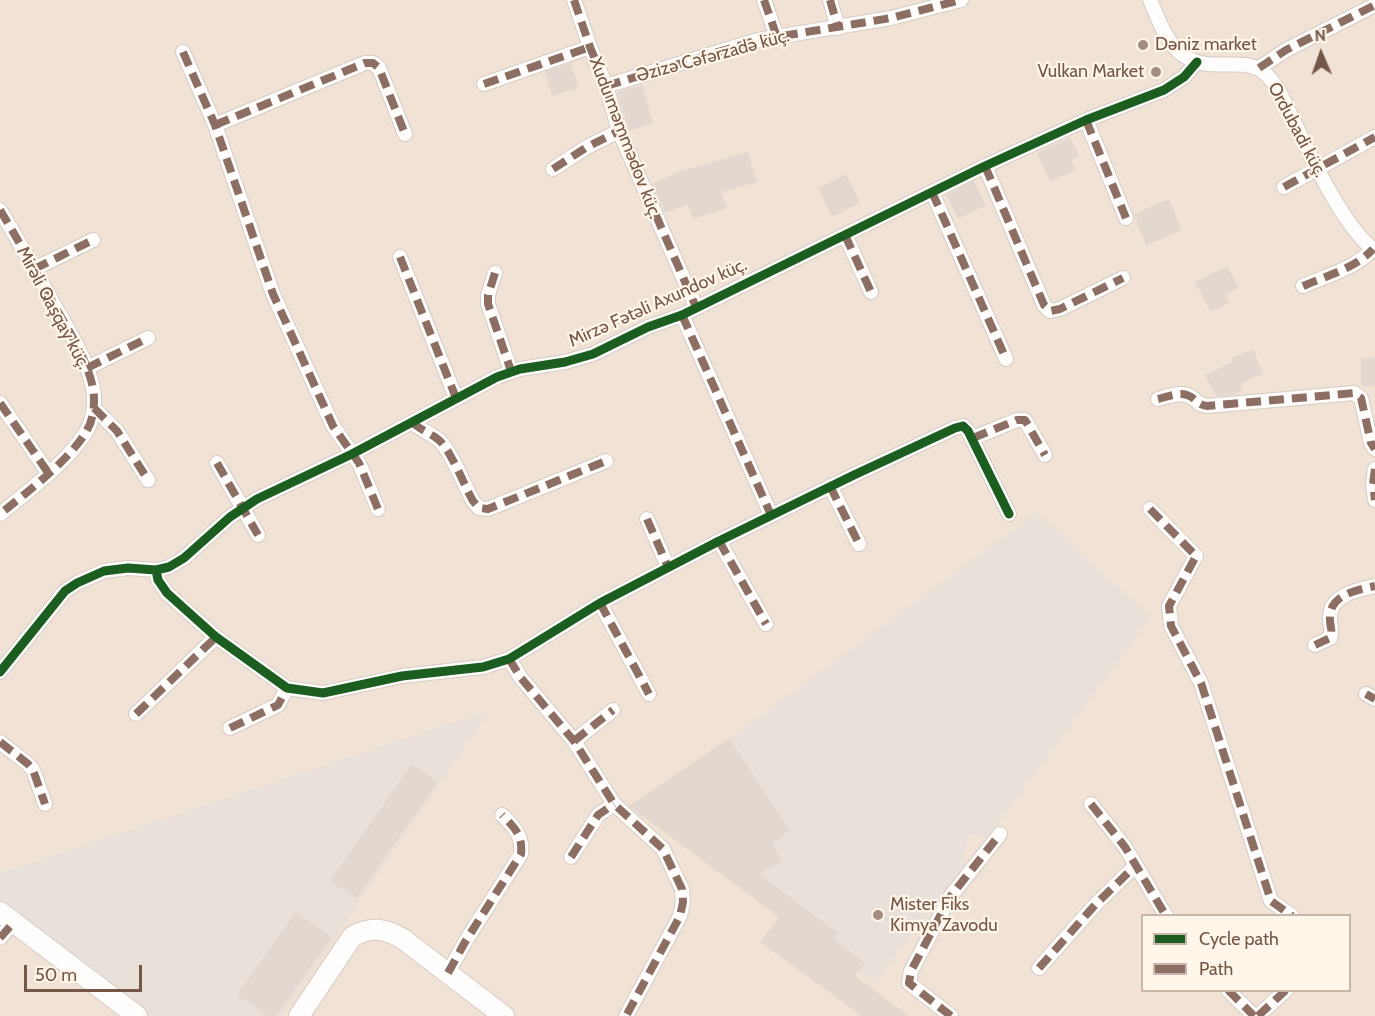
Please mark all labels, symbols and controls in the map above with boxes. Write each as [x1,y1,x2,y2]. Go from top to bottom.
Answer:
north arrow [1291,24,1351,84]
street label: Əzizə Cəfərzadə küç. [634,25,792,87]
text: N [1314,26,1326,45]
place label: Dəniz market [1155,34,1257,56]
marker: Dəniz market [1136,38,1150,52]
street label: Xudu məmmədov küç. [584,54,666,222]
place label: Vulkan Market [1037,61,1144,83]
marker: Vulkan Market [1149,65,1163,79]
street label: Ordubadi küç. [1263,79,1331,181]
street label: Mirəli Qaşqay küç. [12,243,94,373]
street label: Mirzə Fətəli Axundov küç. [566,254,750,352]
place label: Mister Fiks Kimya Zavodu [890,894,998,936]
marker: Mister Fiks Kimya Zavodu [871,908,885,922]
legend [1141,914,1351,992]
text: Cycle path [1199,928,1279,950]
scale bar [27,953,146,991]
text: Path [1199,958,1233,980]
text: 50 m [35,964,77,986]

